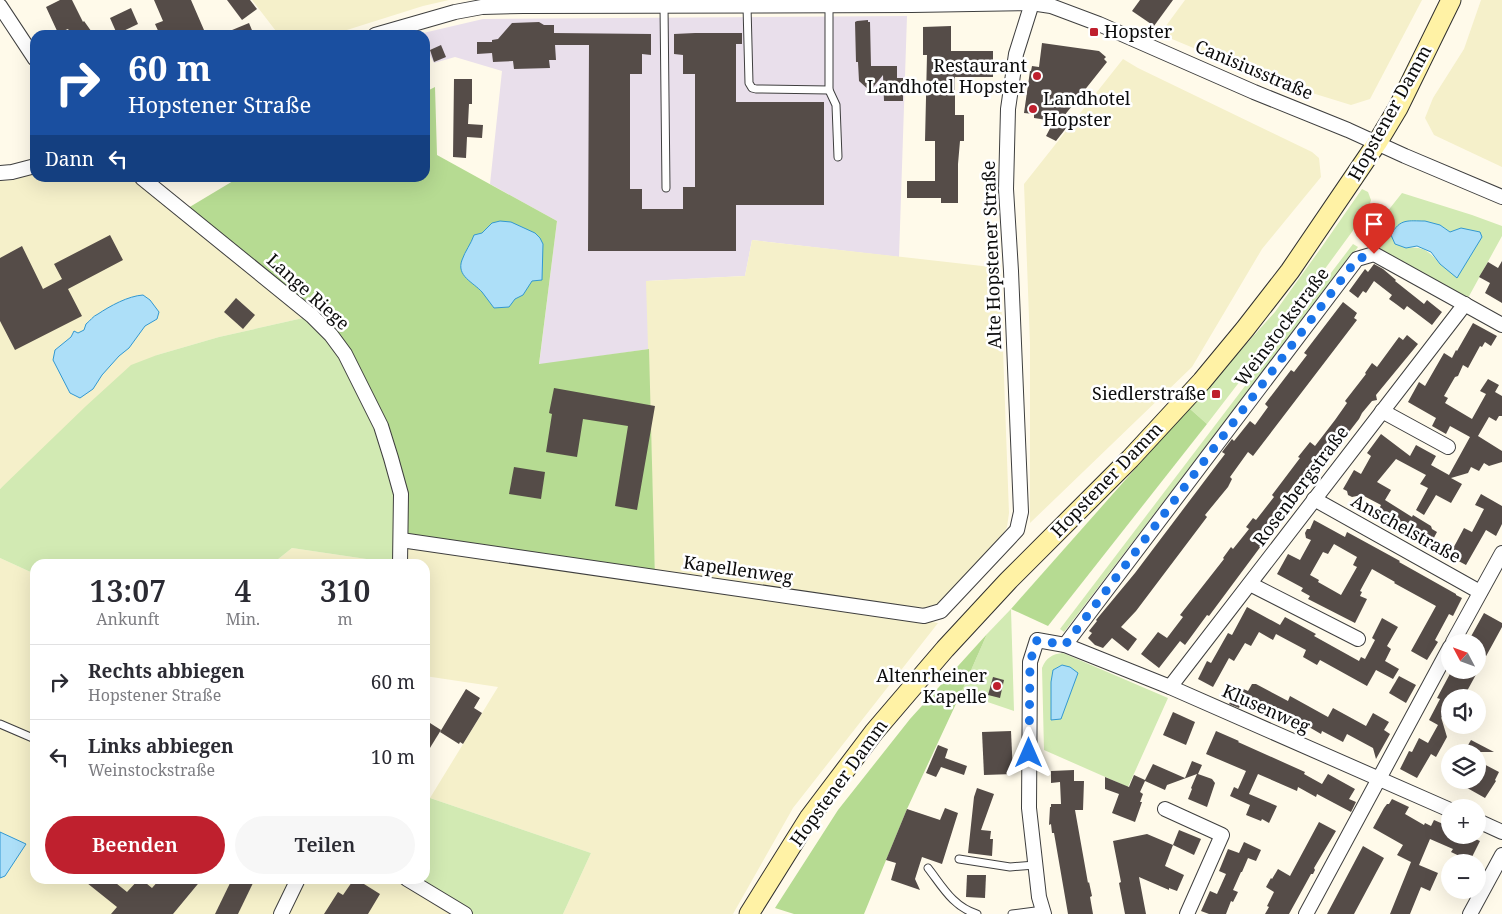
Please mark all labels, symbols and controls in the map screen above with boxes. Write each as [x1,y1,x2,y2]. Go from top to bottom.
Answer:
place label: Hopster [1104,19,1173,43]
marker: Hopster [1088,26,1100,38]
street label: Canisiusstraße [1192,33,1317,105]
street label: Hopstener Damm [1342,40,1436,185]
text: 60 m [128,44,211,91]
icon: right [45,50,110,115]
place label: Restaurant Landhotel Hopster [867,53,1028,98]
marker: Restaurant Landhotel Hopster [1031,70,1043,82]
place label: Landhotel Hopster [1043,86,1131,131]
text: Hopstener Straße [128,89,311,119]
marker: Landhotel Hopster [1027,103,1039,115]
icon: left [104,145,132,173]
text: Dann [45,146,94,172]
street label: Alte Hopstener Straße [976,160,1006,350]
pin [1353,203,1395,254]
icon: arrive [1360,210,1388,238]
street label: Lange Riege [262,248,355,335]
street label: Weinstockstraße [1229,262,1334,391]
place label: Siedlerstraße [1092,381,1206,405]
marker: Siedlerstraße [1210,388,1222,400]
street label: Hopstener Damm [1045,417,1168,542]
street label: Rosenbergstraße [1247,421,1353,550]
street label: Anschelstraße [1347,488,1466,568]
street label: Kapellenweg [682,549,795,589]
text: 13:07 [90,570,166,611]
text: 4 [234,570,251,611]
text: 310 [320,570,370,611]
text: Ankunft [96,608,159,630]
text: Min. [226,608,260,630]
text: m [337,608,353,630]
north arrow [1441,634,1486,679]
map controls [1441,634,1486,899]
text: Rechts abbiegen [88,658,245,684]
place label: Altenrheiner Kapelle [876,663,988,708]
icon: right [45,668,73,696]
text: 60 m [371,669,415,695]
street label: Klusenweg [1219,678,1314,738]
marker: Altenrheiner Kapelle [991,680,1003,692]
text: Hopstener Straße [88,684,221,706]
button: sound [1441,689,1486,734]
street label: Hopstener Damm [784,714,892,851]
position arrow [1002,726,1054,778]
text: Links abbiegen [88,733,234,759]
icon: left [45,743,73,771]
text: 10 m [371,744,415,770]
button: layers [1441,744,1486,789]
text: Weinstockstraße [88,759,215,781]
button: + [1441,799,1486,844]
button: Beenden [45,816,225,874]
button: Teilen [235,816,415,874]
button: − [1441,854,1486,899]

